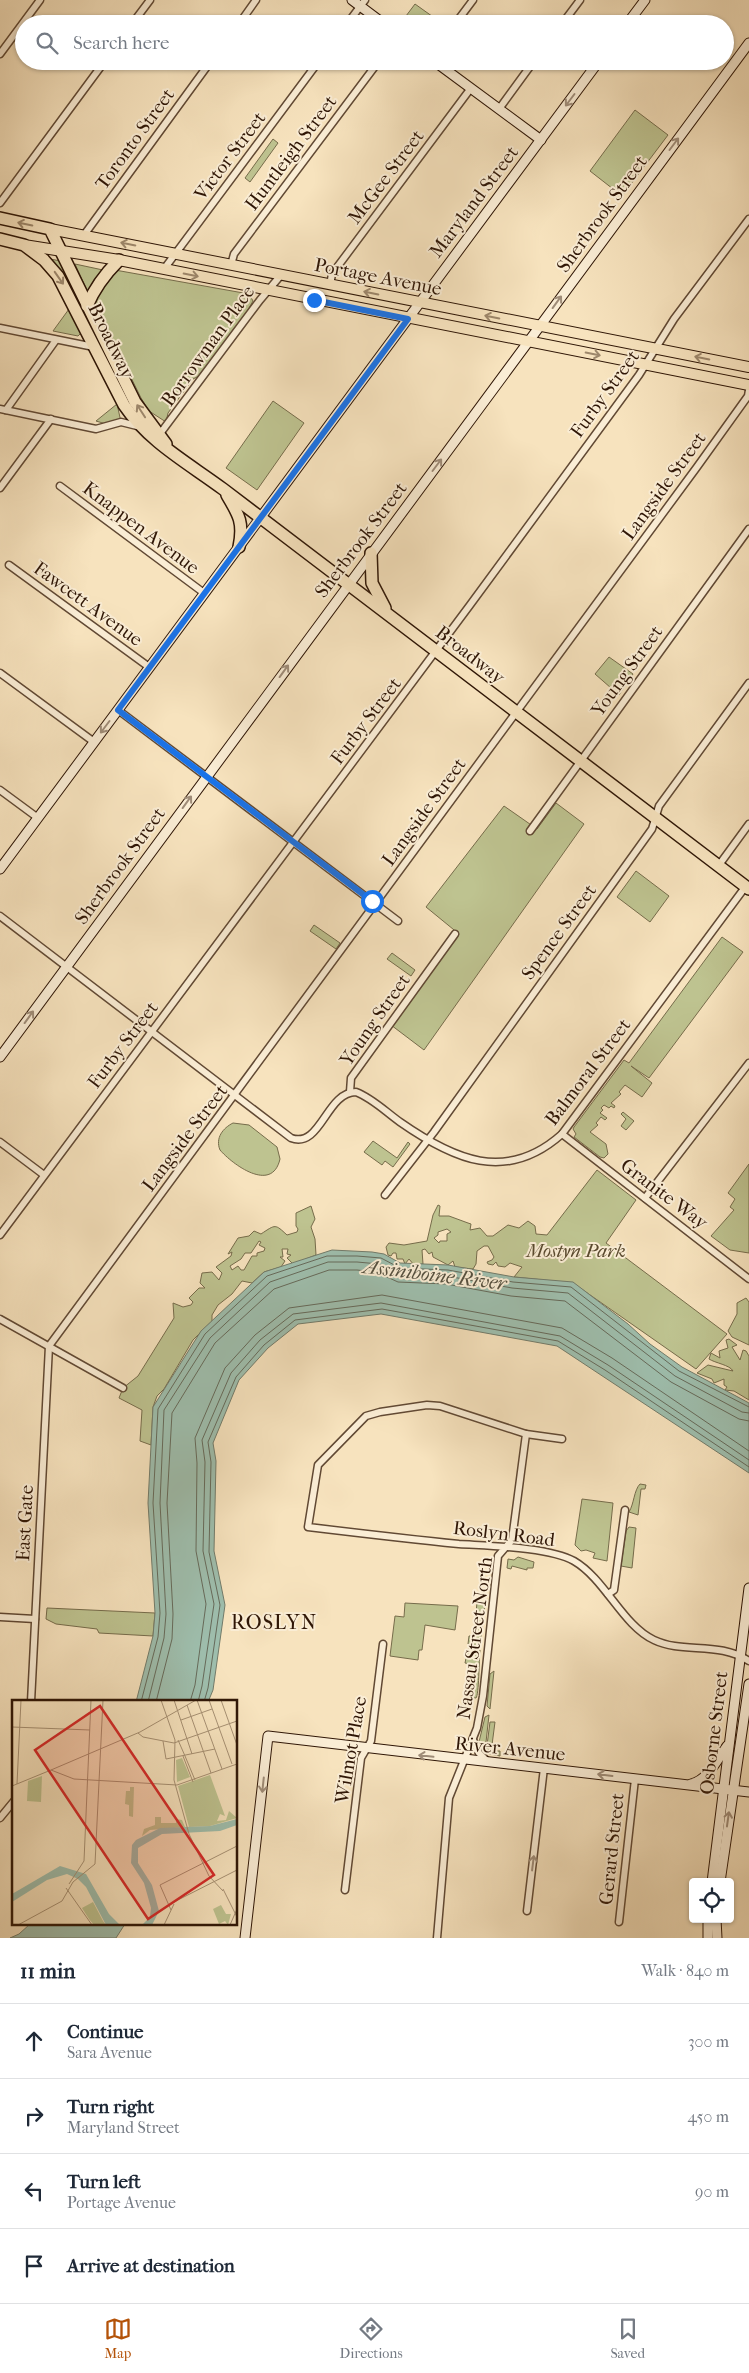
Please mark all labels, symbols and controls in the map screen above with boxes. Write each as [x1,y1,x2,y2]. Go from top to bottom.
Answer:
search box [15,15,734,70]
icon: search [33,29,61,57]
text: Search here [73,32,169,54]
street label: Toronto Street [91,84,179,194]
street label: Huntleigh Street [241,91,342,215]
one-way arrow [565,93,576,106]
street label: Victor Street [189,107,270,205]
street label: McGee Street [344,125,429,228]
one-way arrow [669,138,680,151]
street label: Maryland Street [425,142,523,262]
street label: Sherbrook Street [552,151,652,277]
one-way arrow [17,218,33,228]
one-way arrow [121,239,137,249]
street label: Portage Avenue [312,254,444,300]
one-way arrow [54,271,64,285]
one-way arrow [183,271,199,280]
street label: Borrowman Place [157,281,259,411]
one-way arrow [364,288,380,298]
route end [303,289,326,312]
one-way arrow [552,295,562,309]
street label: Broadway [83,300,139,383]
one-way arrow [484,311,500,321]
street label: Furby Street [566,346,644,442]
one-way arrow [585,350,601,360]
one-way arrow [694,353,710,362]
one-way arrow [135,404,146,418]
street label: Langside Street [618,428,711,544]
one-way arrow [431,459,442,472]
street label: Knappen Avenue [78,477,204,579]
street label: Sherbrook Street [310,478,412,602]
street label: Fawcett Avenue [29,557,147,651]
street label: Broadway [431,621,510,689]
street label: Young Street [586,621,667,721]
one-way arrow [279,664,289,678]
street label: Furby Street [326,673,406,769]
one-way arrow [100,720,111,733]
street label: Langside Street [378,754,471,870]
one-way arrow [182,796,193,809]
street label: Sherbrook Street [70,803,170,929]
street label: Spence Street [517,880,601,984]
route start [361,890,384,913]
street label: Young Street [335,970,415,1071]
street label: Furby Street [83,997,163,1093]
one-way arrow [24,1010,34,1024]
street label: Balmoral Street [541,1014,635,1130]
street label: Langside Street [138,1080,232,1196]
street label: Granite Way [616,1154,712,1234]
park label: Mostyn Park [524,1240,626,1262]
water label: Assiniboine River [359,1254,510,1295]
street label: East Gate [12,1484,38,1562]
street label: Roslyn Road [452,1517,557,1551]
street label: Nassau Street North [453,1555,497,1721]
district label: ROSLYN [231,1611,317,1634]
street label: Osborne Street [696,1670,733,1796]
street label: Wilmot Place [331,1695,371,1806]
inset map [12,1700,238,1926]
street label: River Avenue [454,1732,566,1766]
one-way arrow [418,1751,434,1761]
one-way arrow [597,1770,613,1780]
one-way arrow [258,1777,268,1793]
street label: Gerard Street [595,1792,629,1906]
one-way arrow [723,1811,733,1827]
one-way arrow [528,1855,538,1871]
map controls [689,1878,734,1923]
button: locate [689,1878,734,1923]
text: 11 min [20,1959,75,1983]
text: Walk · 840 m [641,1961,729,1980]
text: Continue [67,2021,143,2043]
icon: ahead [20,2027,48,2055]
text: 300 m [688,2032,729,2051]
text: Sara Avenue [67,2043,152,2062]
text: Turn right [67,2096,154,2118]
icon: right [20,2102,48,2130]
text: 450 m [688,2107,729,2126]
text: Maryland Street [67,2118,180,2137]
text: Turn left [67,2171,141,2193]
icon: left [20,2177,48,2205]
text: 90 m [695,2182,729,2201]
text: Portage Avenue [67,2193,176,2212]
icon: arrive [20,2252,48,2280]
text: Arrive at destination [67,2255,235,2277]
tab: Map [104,2315,132,2362]
tab: Directions [340,2315,403,2362]
tab: Saved [610,2315,645,2362]

